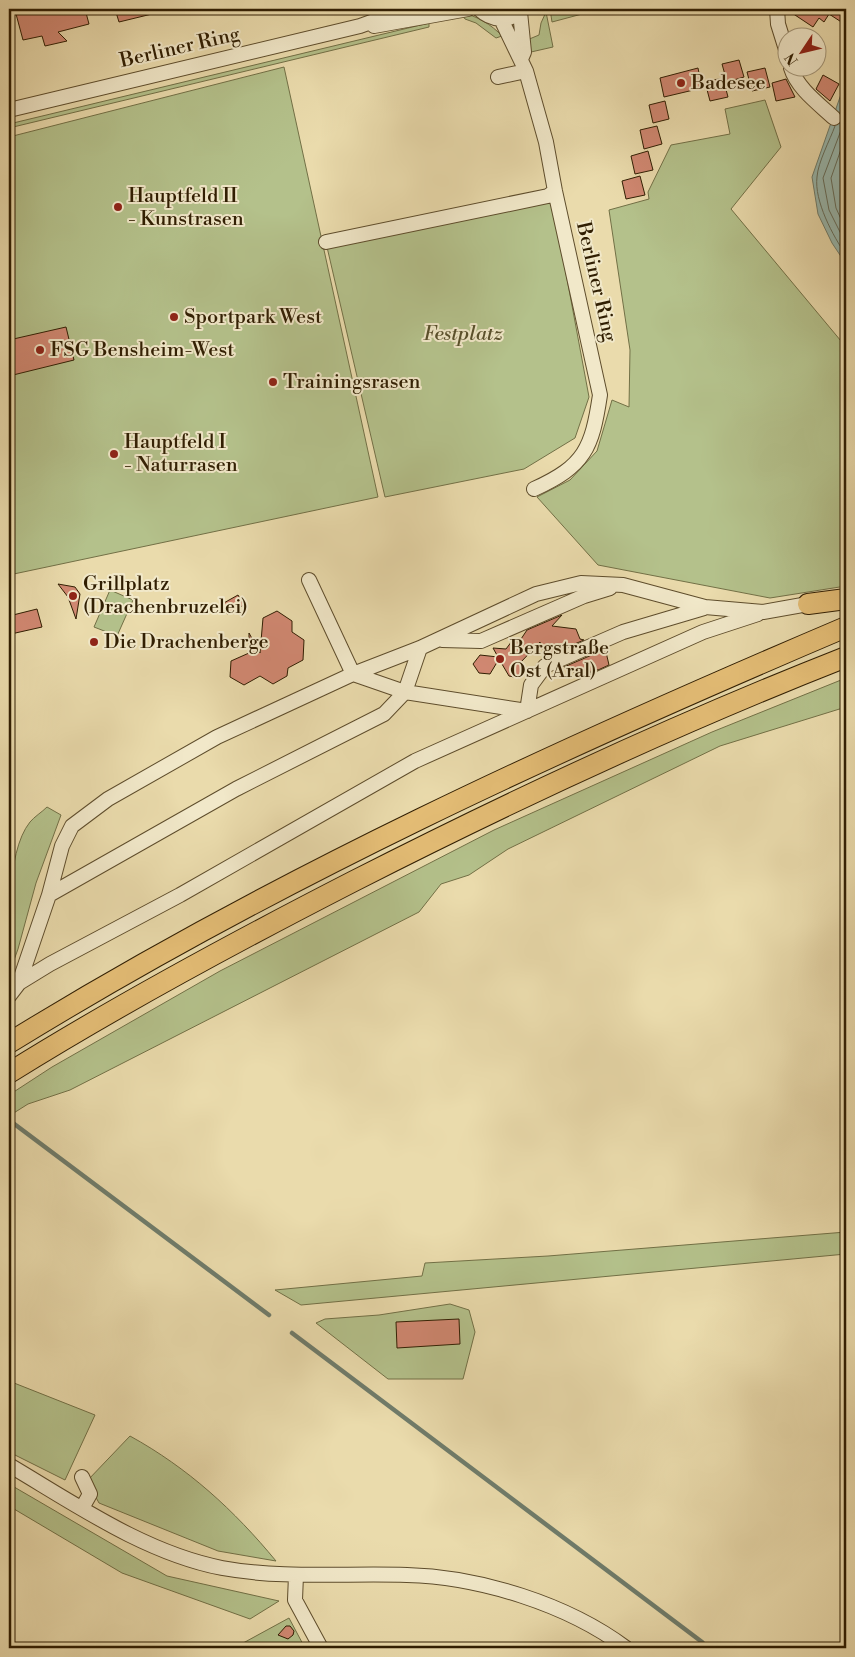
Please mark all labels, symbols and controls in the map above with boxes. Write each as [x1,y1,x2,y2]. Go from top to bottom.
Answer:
street label: Berliner Ring [117,22,243,74]
north arrow [778,28,828,78]
text: N [782,49,803,69]
place label: Badesee [690,71,766,96]
marker: Badesee [675,77,687,89]
place label: Hauptfeld II - Kunstrasen [128,184,244,232]
marker: Hauptfeld II - Kunstrasen [112,201,124,213]
street label: Berliner Ring [570,219,622,345]
place label: Sportpark West [184,305,322,330]
marker: Sportpark West [168,311,180,323]
park label: Festplatz [423,322,503,347]
place label: FSG Bensheim-West [50,338,234,363]
marker: FSG Bensheim-West [34,344,46,356]
place label: Trainingsrasen [283,370,421,395]
marker: Trainingsrasen [267,376,279,388]
place label: Hauptfeld I - Naturrasen [124,430,238,478]
marker: Hauptfeld I - Naturrasen [108,448,120,460]
place label: Grillplatz (Drachenbruzelei) [83,572,248,620]
marker: Grillplatz (Drachenbruzelei) [67,590,79,602]
place label: Die Drachenberge [104,630,269,655]
marker: Die Drachenberge [88,636,100,648]
place label: Bergstraße Ost (Aral) [509,636,609,684]
marker: Bergstraße Ost (Aral) [494,653,506,665]

